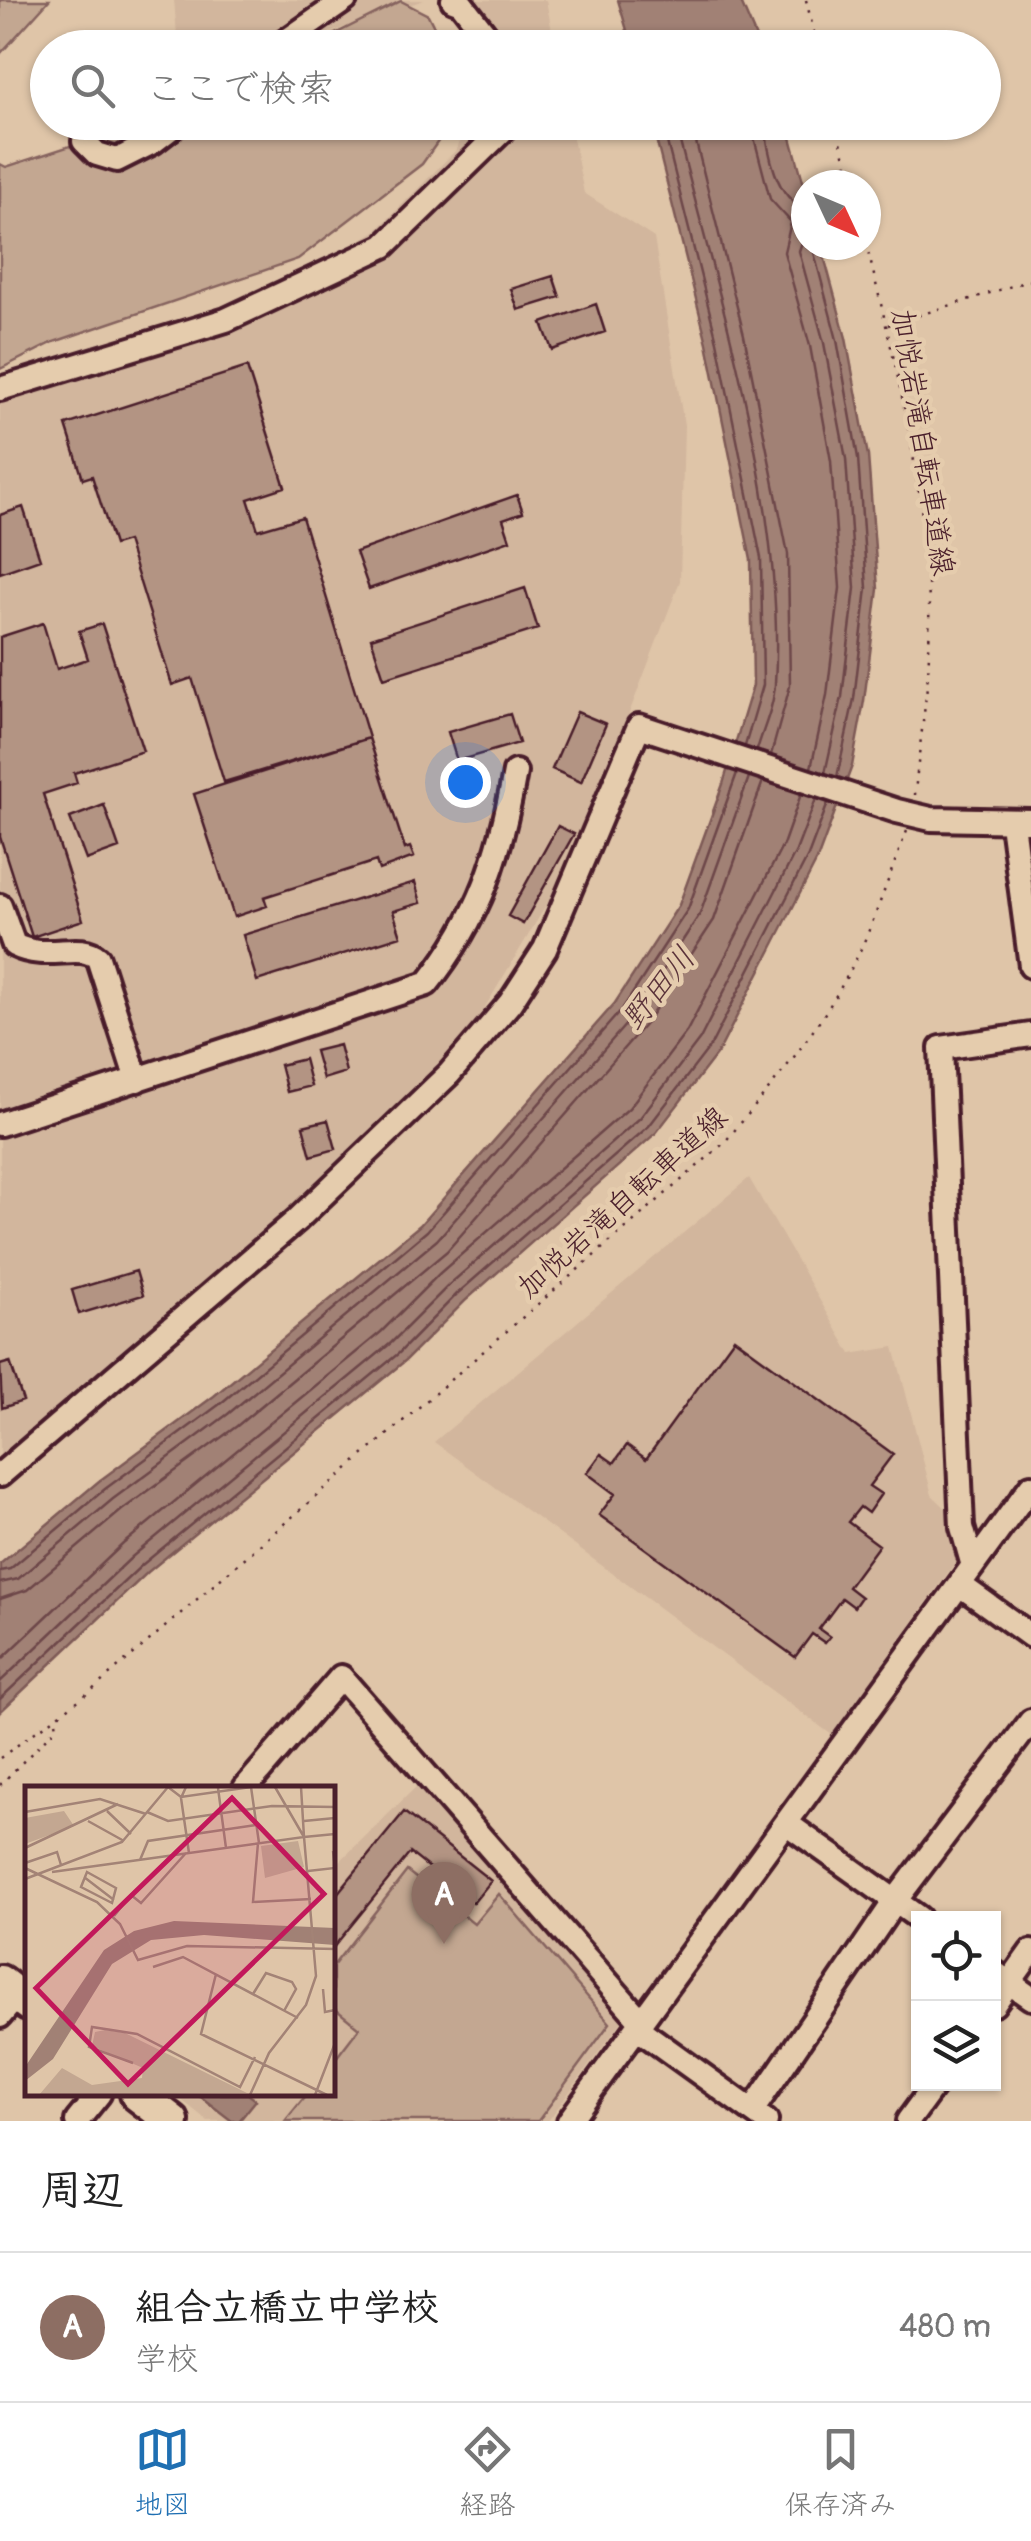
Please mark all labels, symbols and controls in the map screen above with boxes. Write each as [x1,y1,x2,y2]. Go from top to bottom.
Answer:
search box [30,30,1001,140]
icon: search [65,58,120,113]
text: ここで検索 [145,65,335,113]
north arrow [791,170,881,260]
street label: 加悦岩滝自転車道線 [883,306,962,578]
your location [440,757,491,808]
water label: 野田川 [613,939,705,1039]
street label: 加悦岩滝自転車道線 [510,1098,735,1306]
inset map [25,1786,335,2096]
pin: A [412,1862,476,1944]
map controls [911,1911,1001,2091]
button: locate [911,1911,1001,2001]
button: layers [911,2001,1001,2091]
text: 周辺 [40,2165,124,2217]
text: 組合立橋立中学校 [135,2284,439,2332]
text: A [62,2307,83,2347]
text: 480 m [899,2307,991,2347]
text: 学校 [135,2339,199,2379]
tab: 地図 [134,2422,191,2523]
tab: 経路 [459,2422,516,2523]
tab: 保存済み [784,2422,897,2523]

